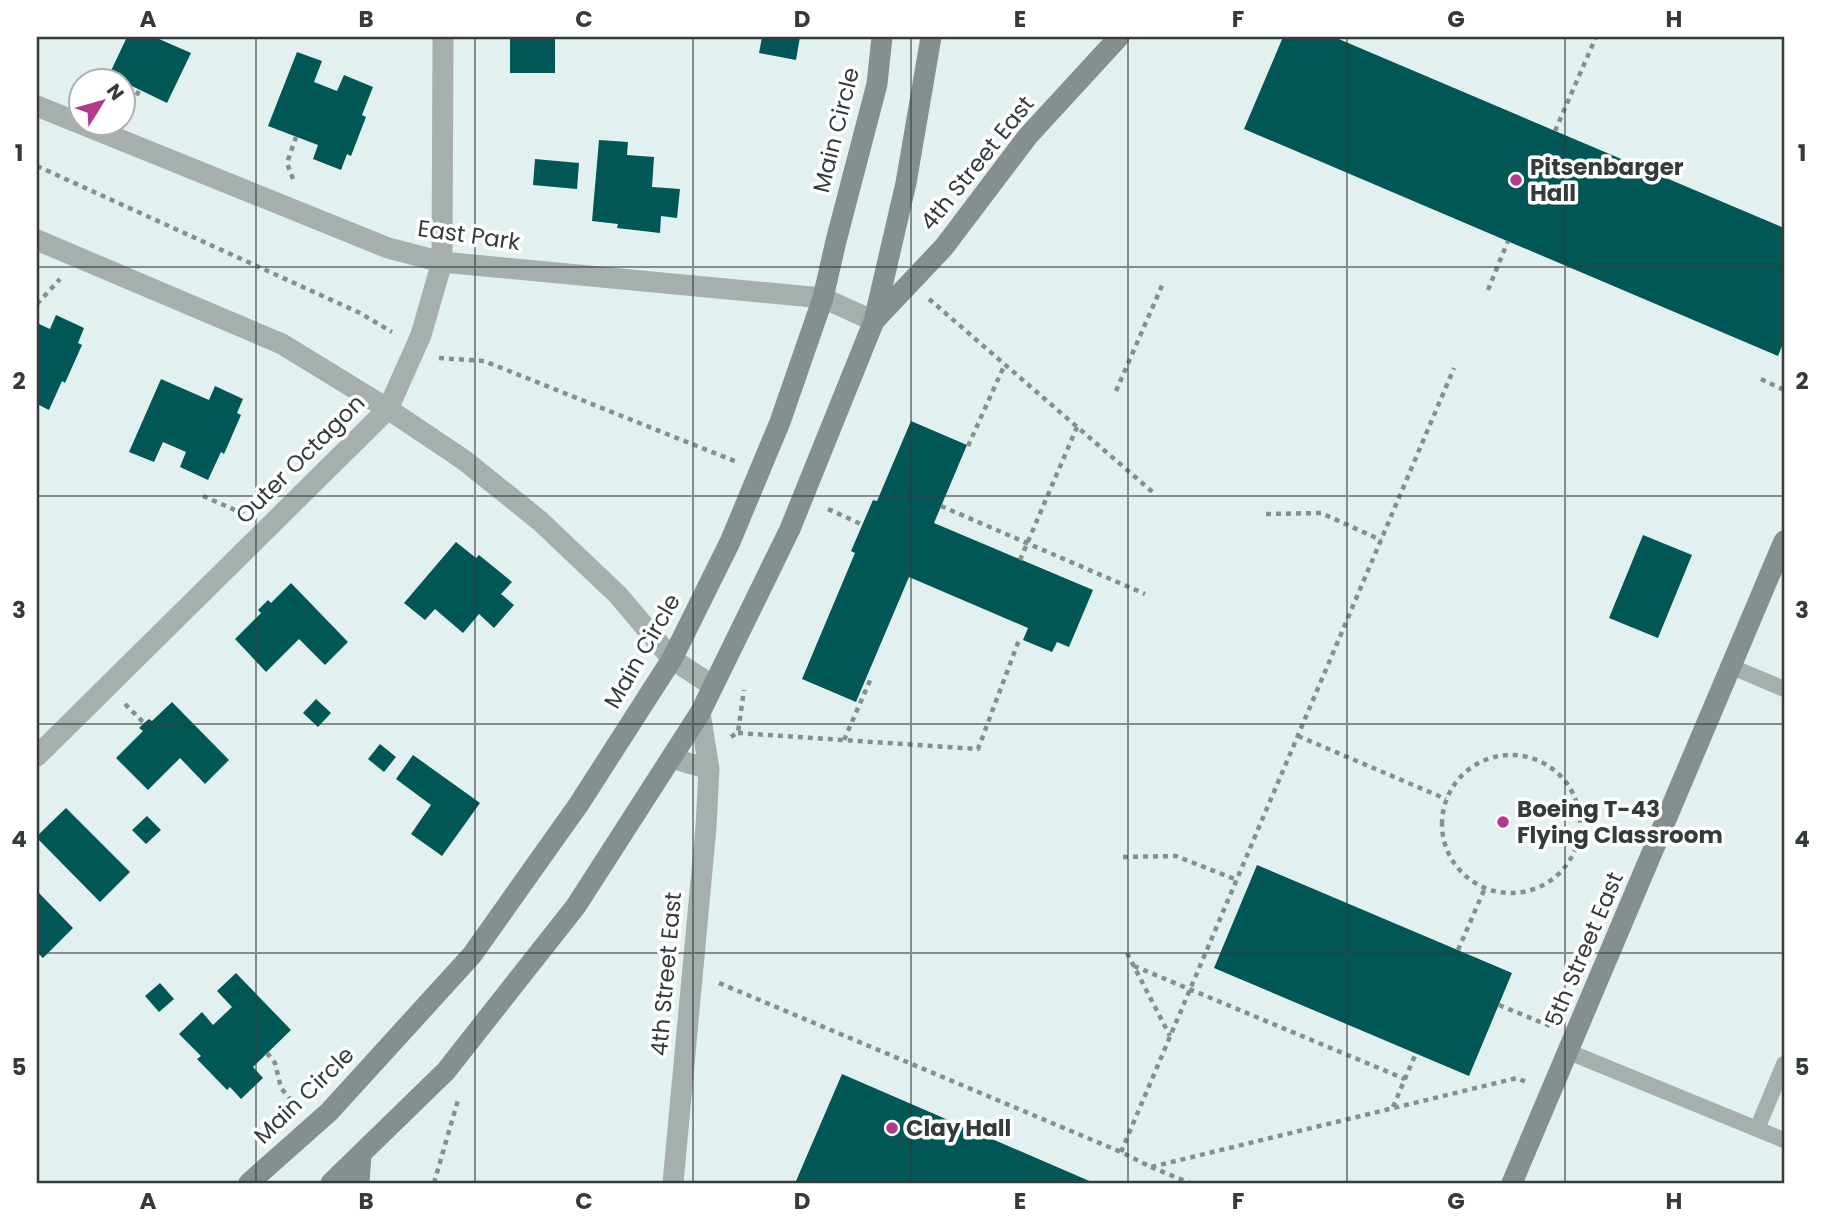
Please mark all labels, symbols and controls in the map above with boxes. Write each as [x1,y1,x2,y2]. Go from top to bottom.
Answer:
text: A [140,3,157,35]
text: B [358,3,374,35]
text: C [575,3,593,35]
text: D [794,3,810,35]
text: E [1014,3,1026,35]
text: F [1232,3,1244,35]
text: G [1447,3,1465,35]
text: H [1666,3,1682,35]
street label: Main Circle [805,64,867,196]
north arrow [66,66,136,136]
text: N [100,78,130,106]
street label: 4th Street East [913,89,1041,237]
text: 1 [15,137,23,169]
text: 1 [1798,137,1806,169]
place label: Pitsenbarger Hall [1530,151,1684,209]
marker: Pitsenbarger Hall [1508,172,1524,188]
street label: East Park [416,212,522,258]
text: 2 [12,365,26,397]
text: 2 [1795,365,1809,397]
street label: Outer Octagon [228,387,372,531]
street label: Main Circle [596,588,688,714]
text: 3 [12,594,26,626]
text: 3 [1795,594,1809,626]
place label: Boeing T-43 Flying Classroom [1517,793,1723,851]
marker: Boeing T-43 Flying Classroom [1495,814,1511,830]
text: 4 [11,823,27,855]
text: 4 [1794,823,1810,855]
street label: 5th Street East [1537,867,1631,1031]
street label: 4th Street East [643,890,689,1058]
street label: Main Circle [247,1039,361,1151]
text: 5 [12,1051,26,1083]
text: 5 [1795,1051,1809,1083]
place label: Clay Hall [906,1112,1011,1144]
marker: Clay Hall [884,1120,900,1136]
text: A [140,1185,157,1217]
text: B [358,1185,374,1217]
text: C [575,1185,593,1217]
text: D [794,1185,810,1217]
text: E [1014,1185,1026,1217]
text: F [1232,1185,1244,1217]
text: G [1447,1185,1465,1217]
text: H [1666,1185,1682,1217]

